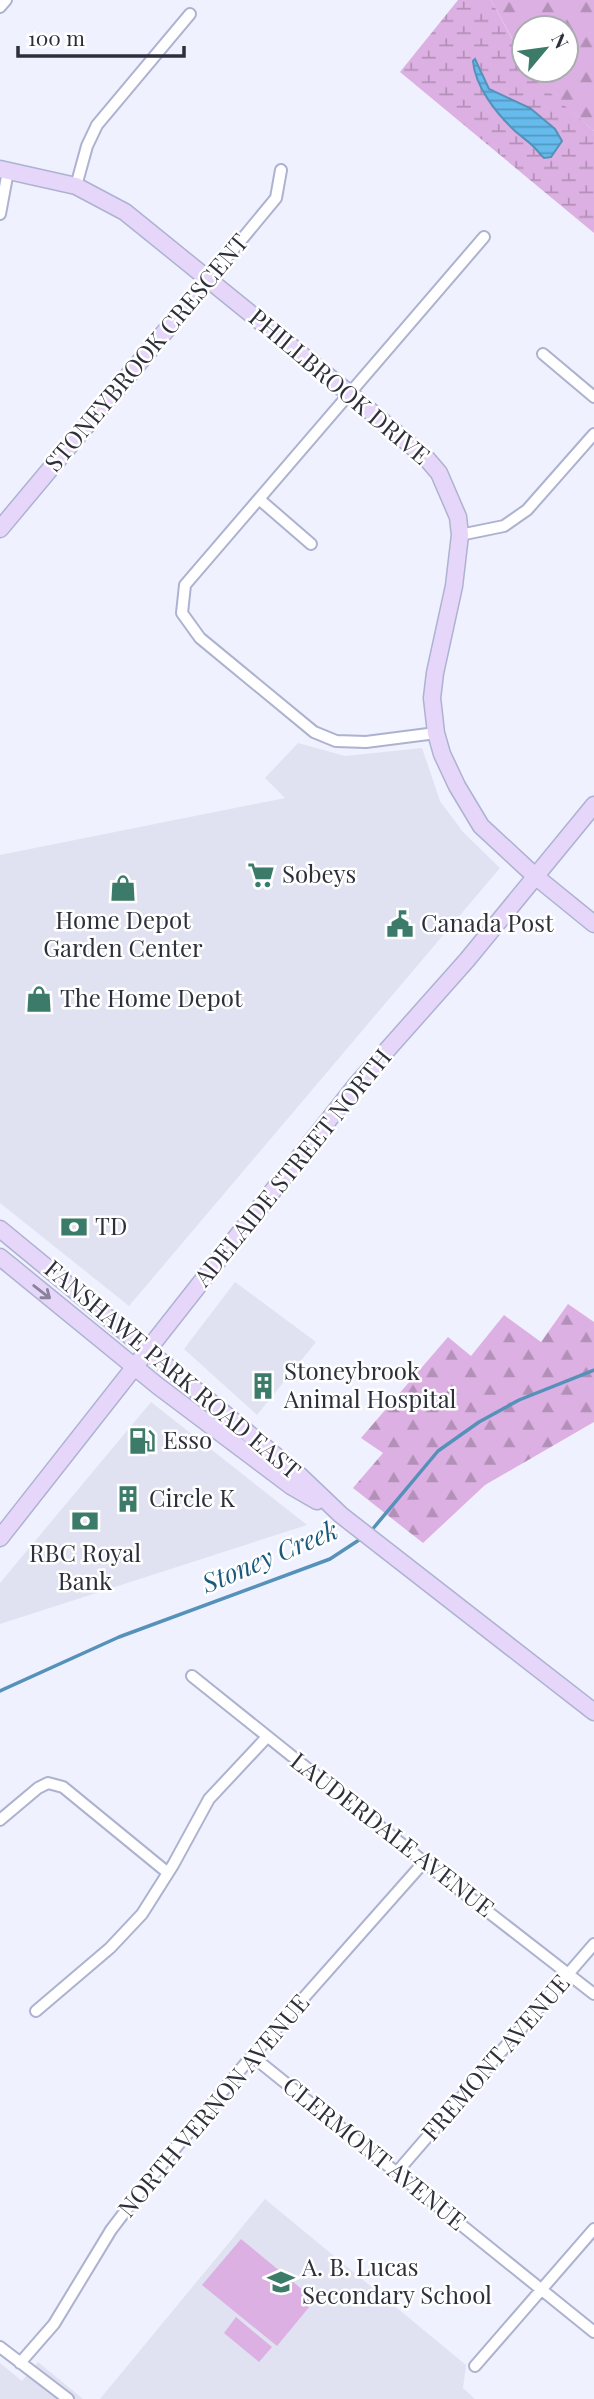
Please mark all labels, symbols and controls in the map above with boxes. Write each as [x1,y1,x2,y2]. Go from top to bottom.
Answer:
scale bar [18,14,184,58]
north arrow [510,14,580,84]
text: 100 m [28,23,85,51]
text: N [546,28,576,53]
street label: STONEYBROOK CRESCENT [36,226,255,477]
street label: PHILLBROOK DRIVE [243,300,437,471]
place label: Sobeys [282,857,356,889]
supermarket icon: Sobeys [246,860,276,890]
shop icon: Home Depot Garden Center [108,873,138,903]
place label: Home Depot Garden Center [43,903,203,963]
place label: Canada Post [421,906,554,938]
public building icon: Canada Post [385,909,415,939]
place label: The Home Depot [60,981,243,1013]
shop icon: The Home Depot [24,984,54,1014]
street label: ADELAIDE STREET NORTH [185,1041,397,1293]
place label: TD [95,1209,127,1241]
bank icon: TD [59,1212,89,1242]
street label: FANSHAWE PARK ROAD EAST [39,1252,308,1485]
one-way arrow [32,1284,50,1299]
place label: Stoneybrook Animal Hospital [283,1354,457,1414]
building icon: Stoneybrook Animal Hospital [248,1371,278,1401]
place label: Esso [163,1423,212,1455]
fuel station icon: Esso [127,1426,157,1456]
place label: Circle K [149,1481,235,1513]
building icon: Circle K [113,1484,143,1514]
bank icon: RBC Royal Bank [70,1506,100,1536]
water label: Stoney Creek [195,1511,343,1600]
place label: RBC Royal Bank [29,1536,141,1596]
street label: LAUDERDALE AVENUE [285,1744,502,1923]
street label: FREMONT AVENUE [413,1967,576,2146]
street label: NORTH VERNON AVENUE [110,1987,315,2223]
street label: CLERMONT AVENUE [277,2069,474,2236]
place label: A. B. Lucas Secondary School [301,2250,492,2310]
school or university icon: A. B. Lucas Secondary School [266,2267,296,2297]

